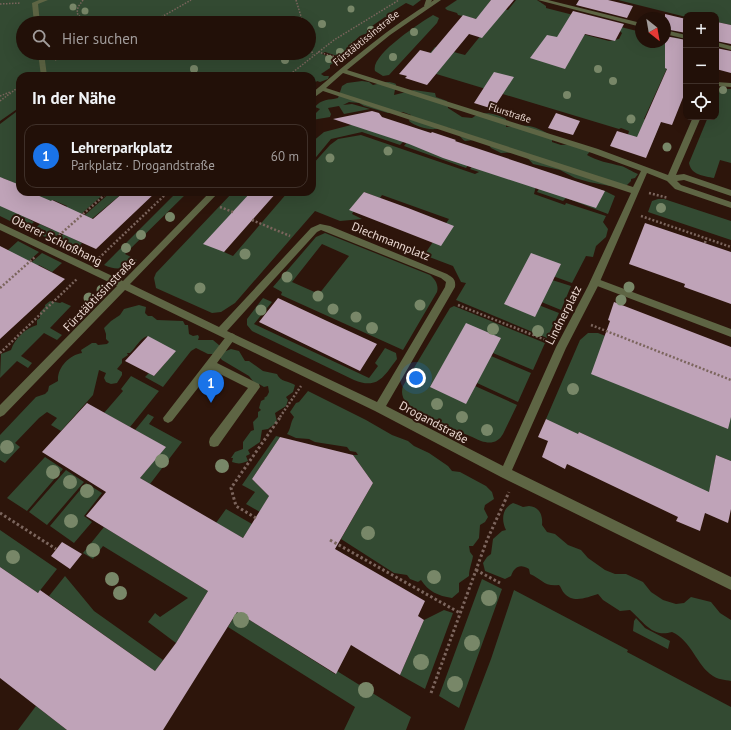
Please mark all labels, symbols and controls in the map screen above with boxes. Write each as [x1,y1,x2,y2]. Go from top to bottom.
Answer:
street label: Fürstäbtissinstraße [330,7,402,69]
north arrow [635,12,671,48]
map controls [683,12,719,120]
button: + [683,12,719,48]
search box [16,16,316,60]
icon: search [30,27,52,49]
text: Hier suchen [62,29,138,48]
button: − [683,48,719,84]
button: locate [683,84,719,120]
text: In der Nähe [32,87,116,109]
street label: Flurstraße [487,100,533,126]
text: Lehrerparkplatz [71,138,172,157]
text: 1 [42,148,50,165]
text: 60 m [271,148,299,165]
text: Parkplatz · Drogandstraße [71,157,215,174]
street label: Oberer Schloßhang [9,212,105,268]
street label: Diechmannplatz [350,218,432,264]
street label: Fürstäbtissinstraße [60,254,138,334]
street label: Lindnerplatz [542,283,584,347]
your location [406,368,426,388]
pin: 1 [198,370,224,403]
street label: Drogandstraße [397,398,471,446]

